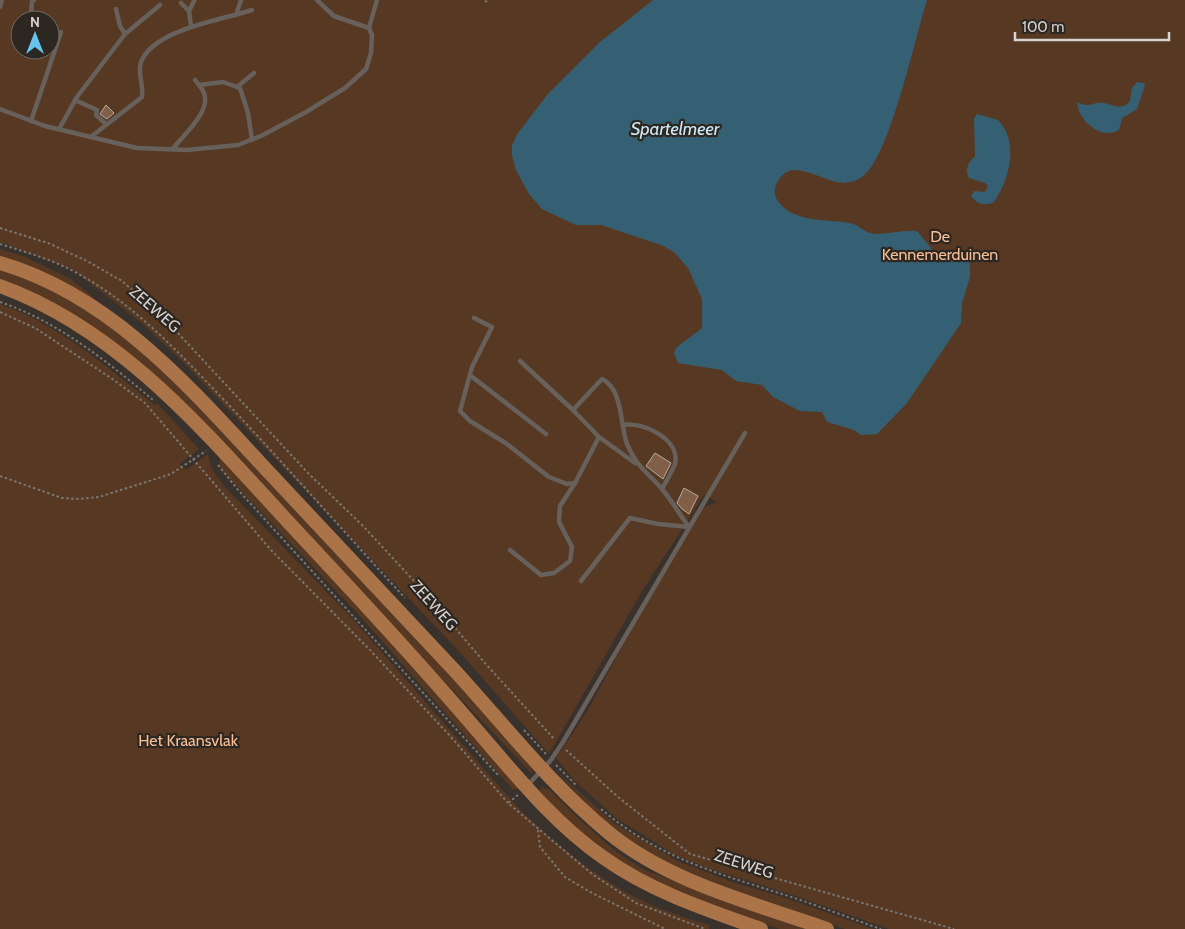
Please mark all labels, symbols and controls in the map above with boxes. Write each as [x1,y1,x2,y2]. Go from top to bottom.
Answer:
north arrow [10,10,60,60]
scale bar [1015,10,1169,42]
text: N [30,13,40,31]
text: 100 m [1022,18,1064,36]
water label: Spartelmeer [631,118,721,140]
park label: De Kennemerduinen [882,227,998,264]
street label: ZEEWEG [126,282,184,336]
street label: ZEEWEG [407,576,461,634]
park label: Het Kraansvlak [138,731,239,750]
street label: ZEEWEG [712,846,776,882]

